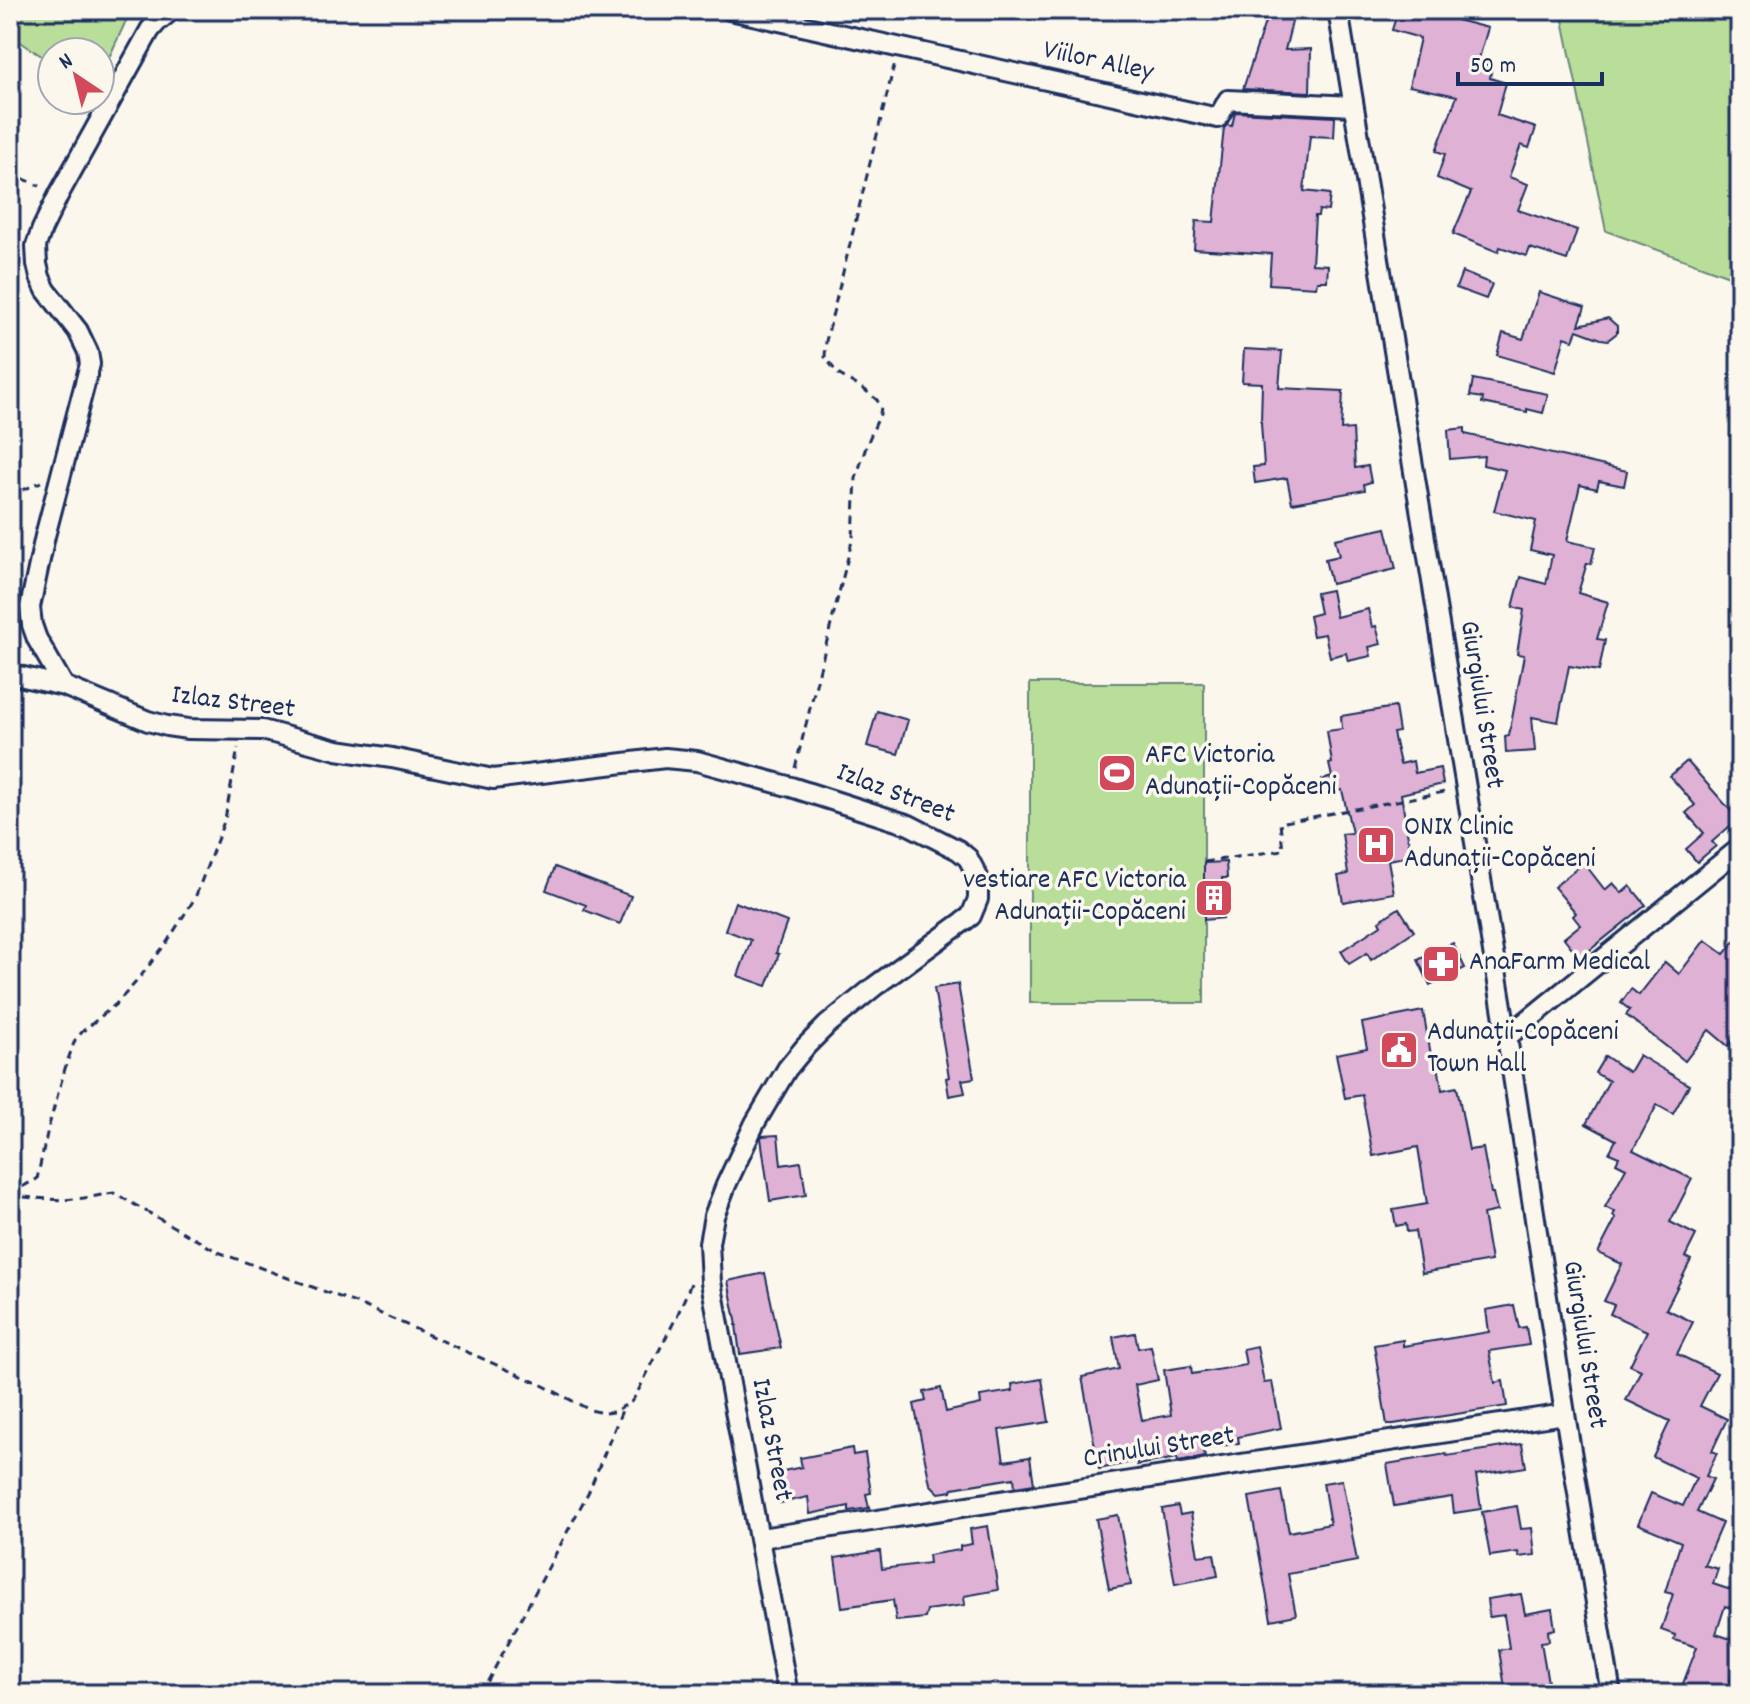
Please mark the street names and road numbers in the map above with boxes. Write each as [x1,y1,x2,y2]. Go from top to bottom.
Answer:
street label: Viilor Alley [1039,32,1158,94]
street label: Giurgiului Street [1447,618,1513,792]
street label: Izlaz Street [169,677,297,731]
street label: Izlaz Street [830,754,960,836]
street label: Giurgiului Street [1550,1258,1616,1432]
street label: Izlaz Street [739,1375,801,1505]
street label: Crinului Street [1080,1417,1238,1481]

